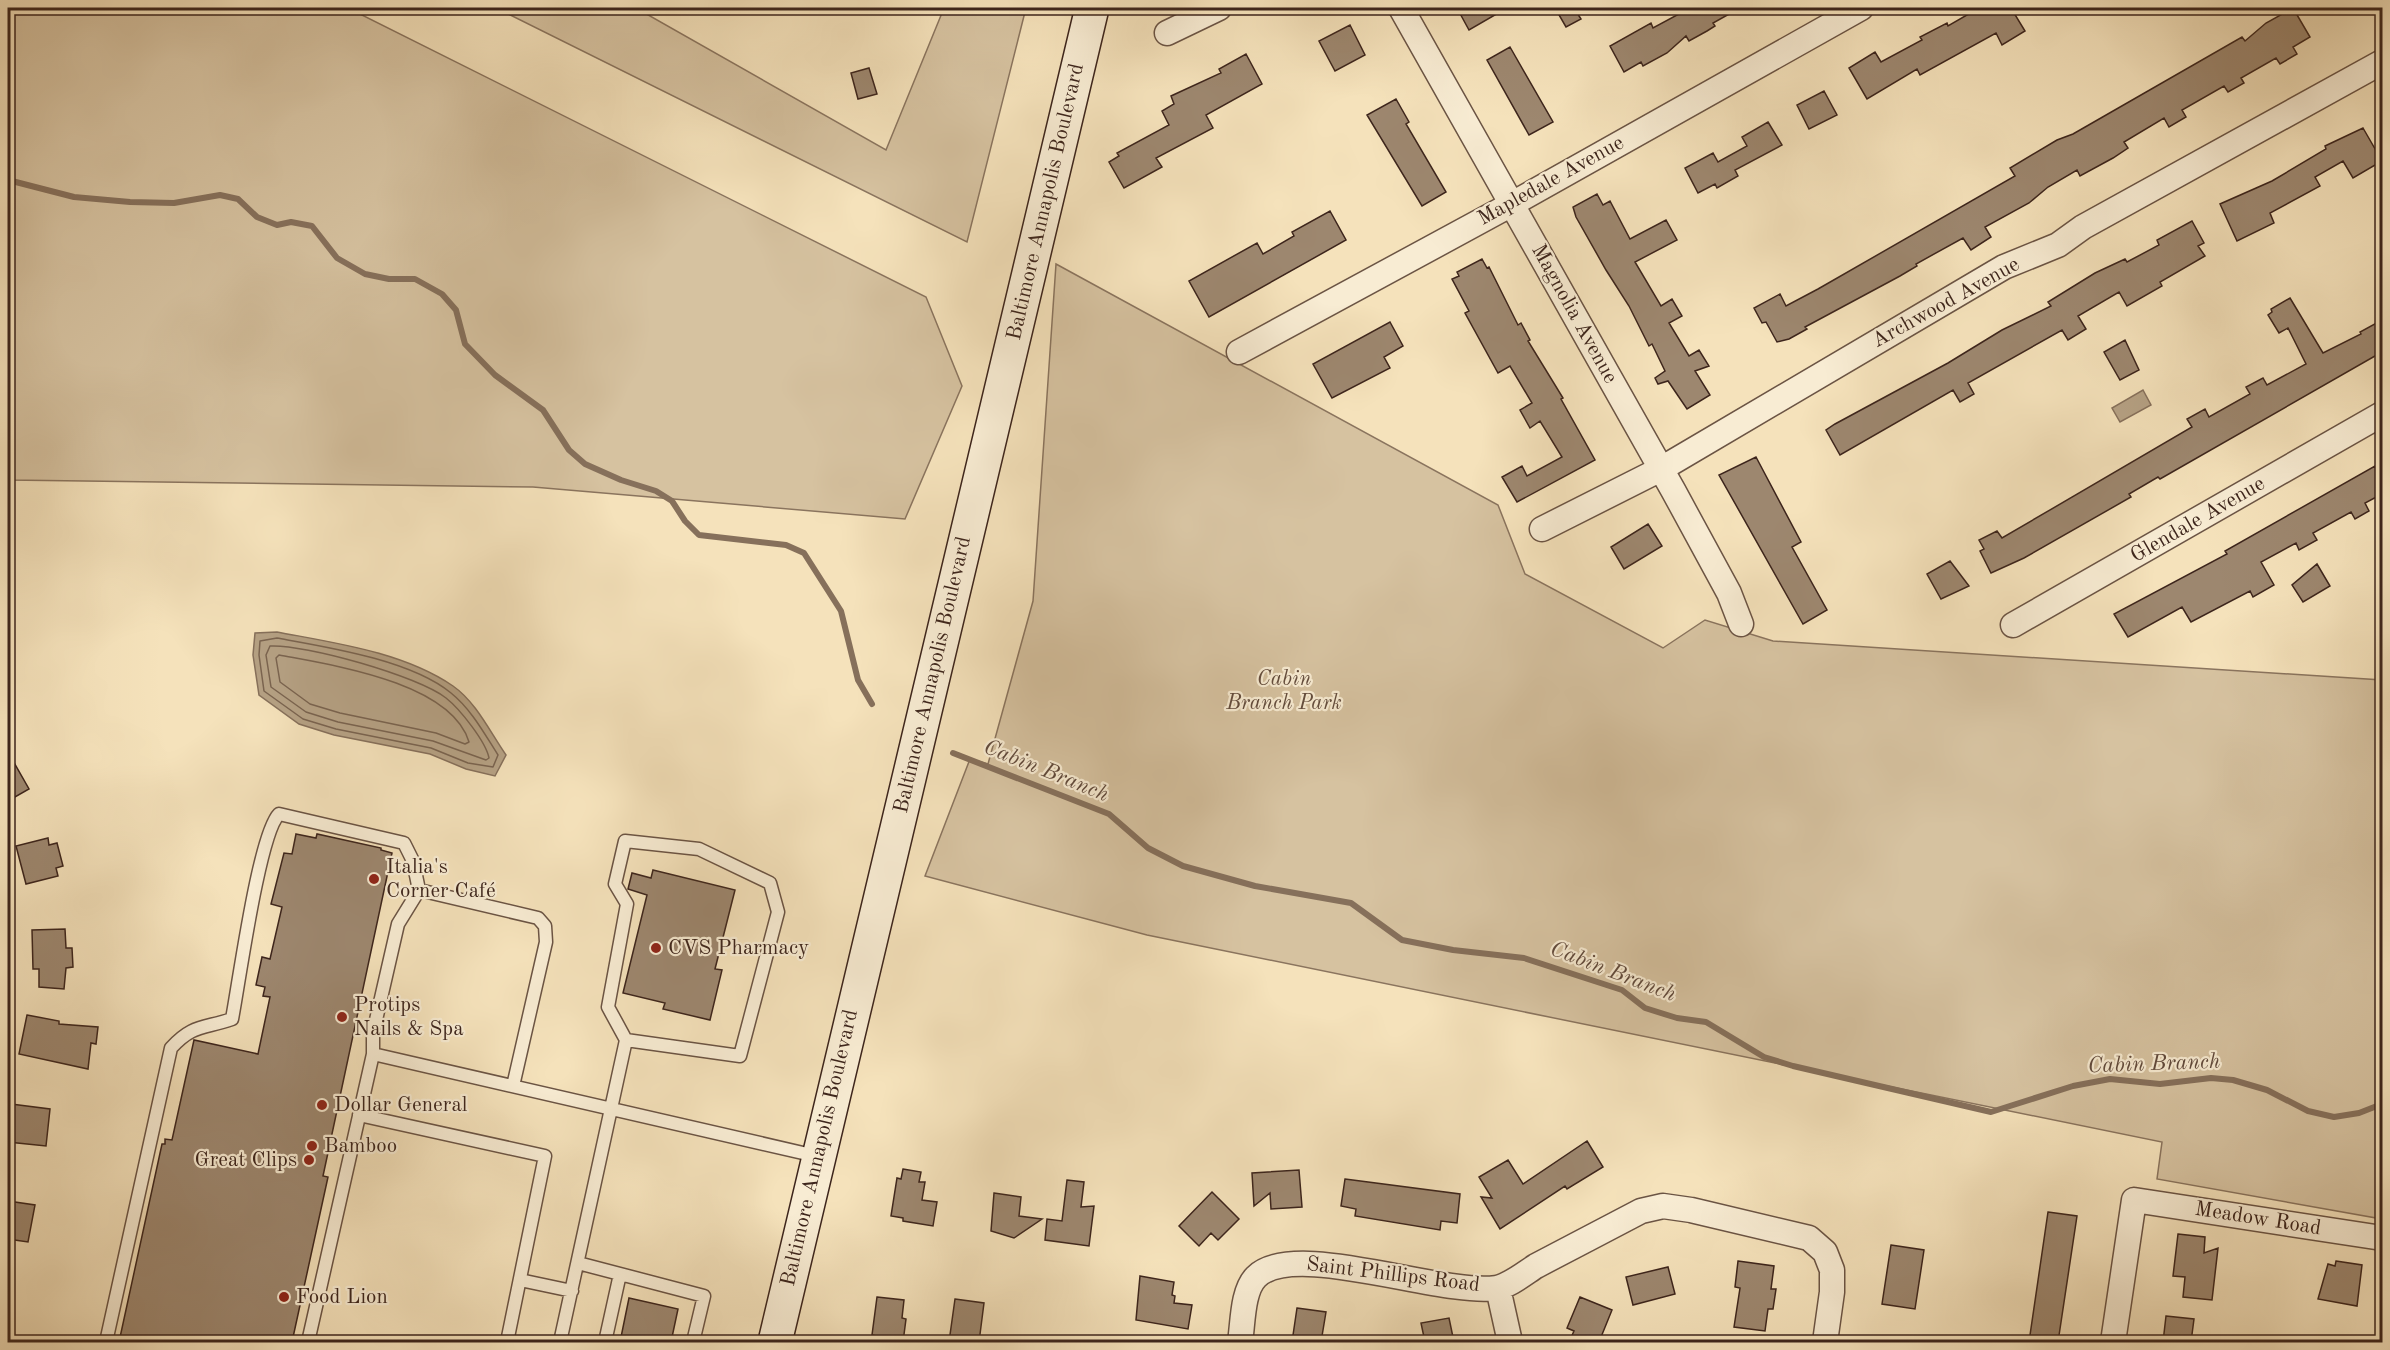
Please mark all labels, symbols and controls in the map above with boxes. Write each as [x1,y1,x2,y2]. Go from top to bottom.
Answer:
street label: Baltimore Annapolis Boulevard [1004,62,1088,342]
street label: Mapledale Avenue [1474,132,1628,230]
street label: Magnolia Avenue [1527,241,1621,387]
street label: Archwood Avenue [1869,254,2023,352]
street label: Glendale Avenue [2127,473,2269,567]
street label: Baltimore Annapolis Boulevard [891,535,975,815]
park label: Cabin Branch Park [1225,669,1342,714]
water label: Cabin Branch [980,736,1112,806]
place label: Italia's Corner Café [386,857,496,902]
marker: Italia's Corner Café [367,872,381,886]
place label: CVS Pharmacy [668,938,809,959]
water label: Cabin Branch [1547,938,1679,1006]
marker: CVS Pharmacy [649,941,663,955]
place label: Protips Nails & Spa [354,995,464,1040]
street label: Baltimore Annapolis Boulevard [778,1008,862,1288]
marker: Protips Nails & Spa [335,1010,349,1024]
water label: Cabin Branch [2087,1051,2221,1077]
place label: Dollar General [334,1095,468,1116]
marker: Dollar General [315,1098,329,1112]
place label: Bamboo [324,1136,397,1157]
marker: Bamboo [305,1139,319,1153]
place label: Great Clips [195,1150,297,1171]
marker: Great Clips [302,1153,316,1167]
street label: Meadow Road [2193,1199,2323,1239]
street label: Saint Phillips Road [1305,1254,1481,1296]
place label: Food Lion [296,1287,388,1308]
marker: Food Lion [277,1290,291,1304]

